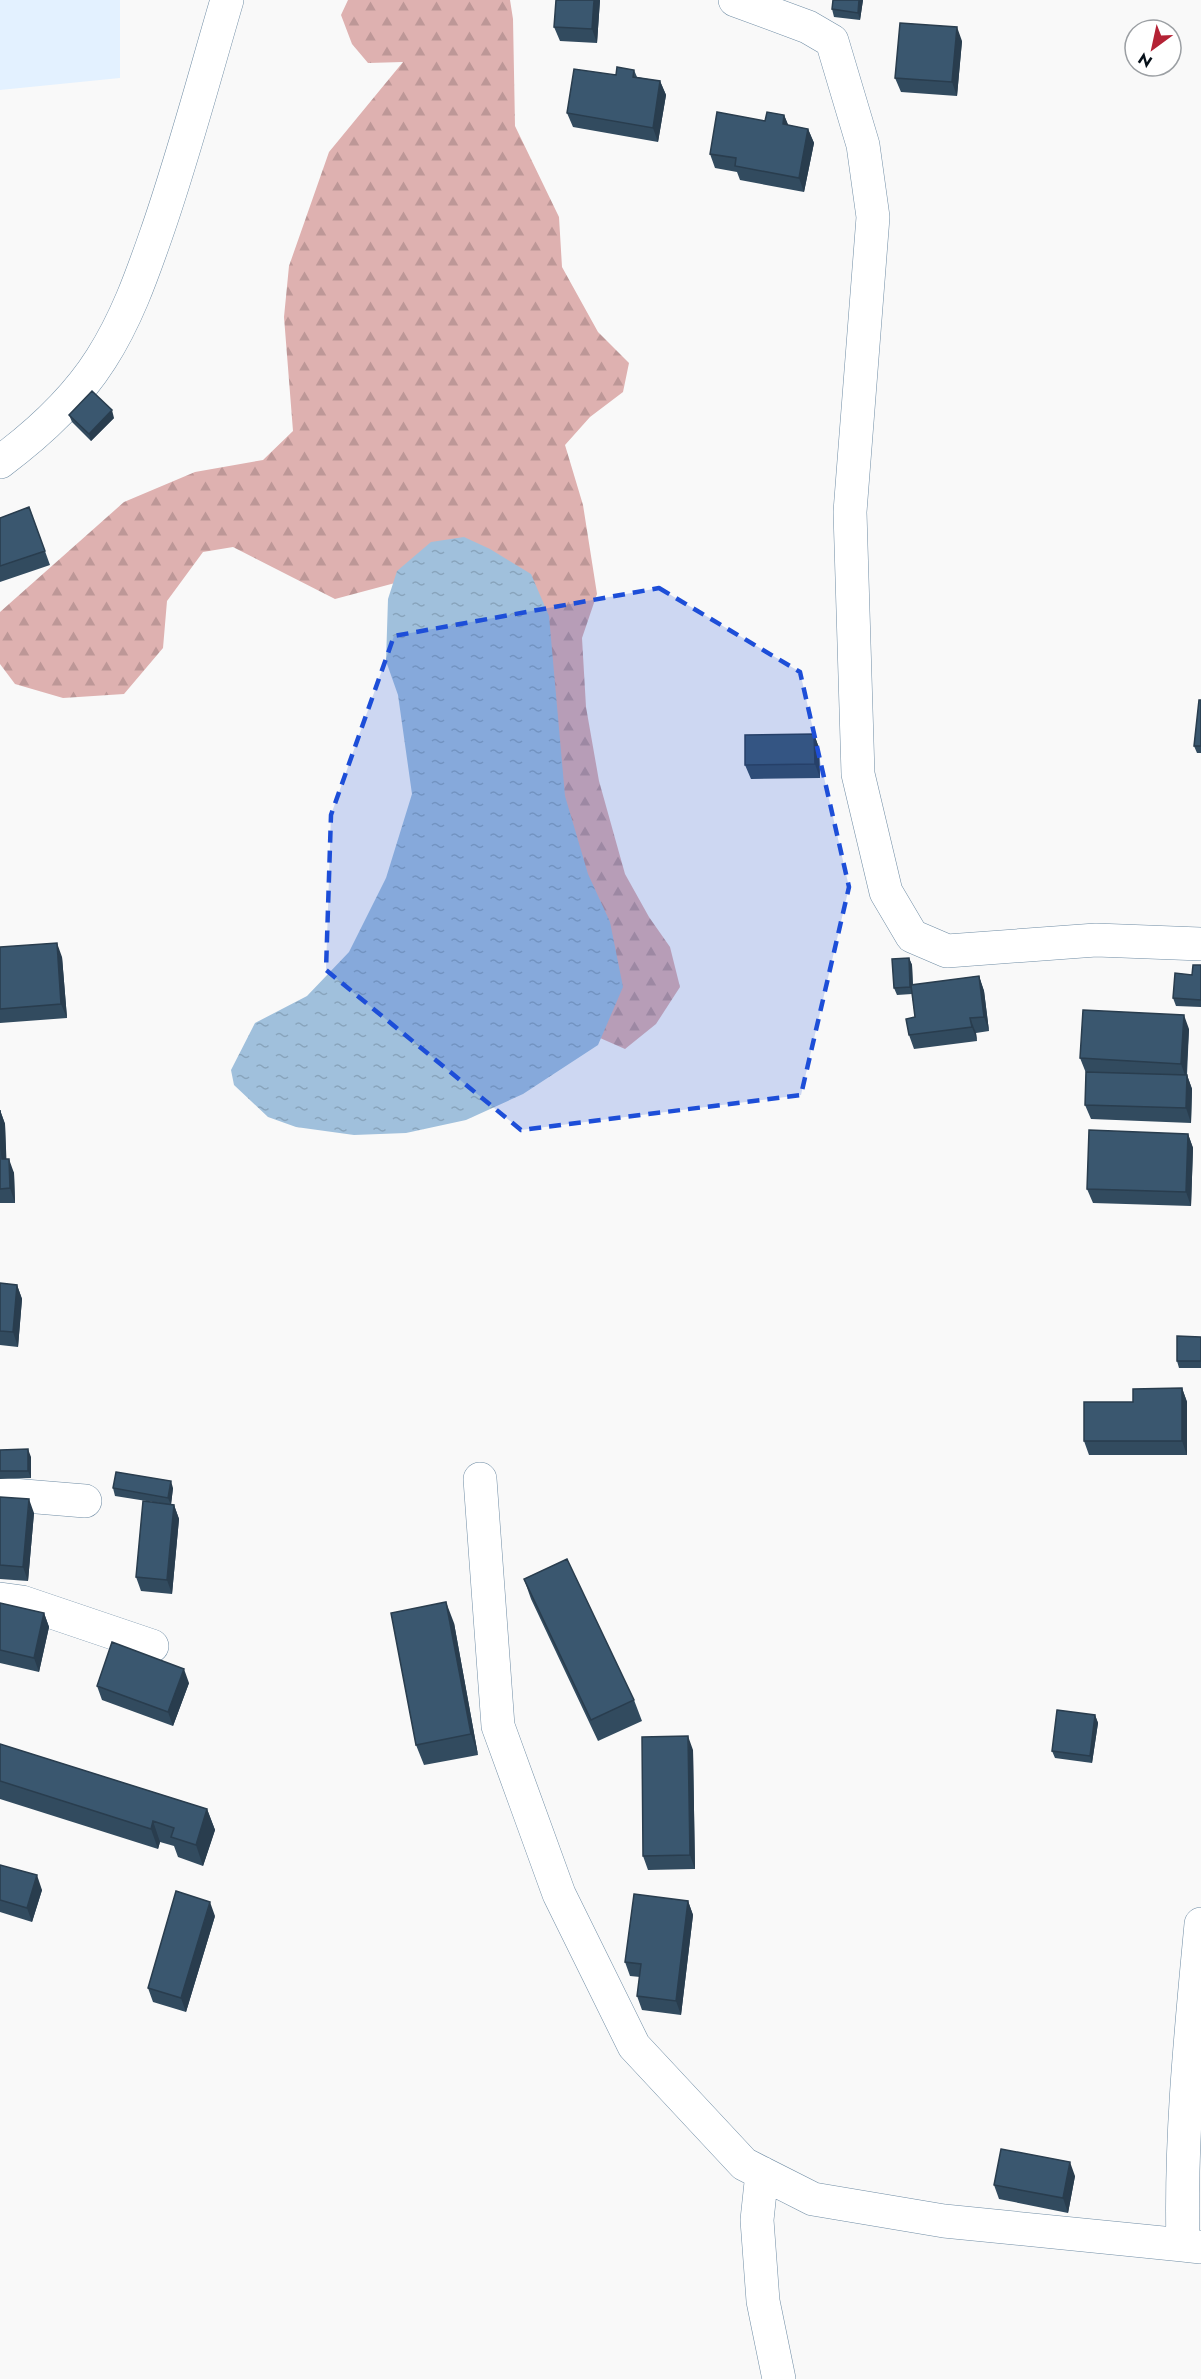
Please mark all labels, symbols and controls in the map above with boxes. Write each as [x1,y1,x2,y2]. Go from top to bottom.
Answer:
north arrow [1123,18,1183,78]
text: N [1134,47,1157,73]

